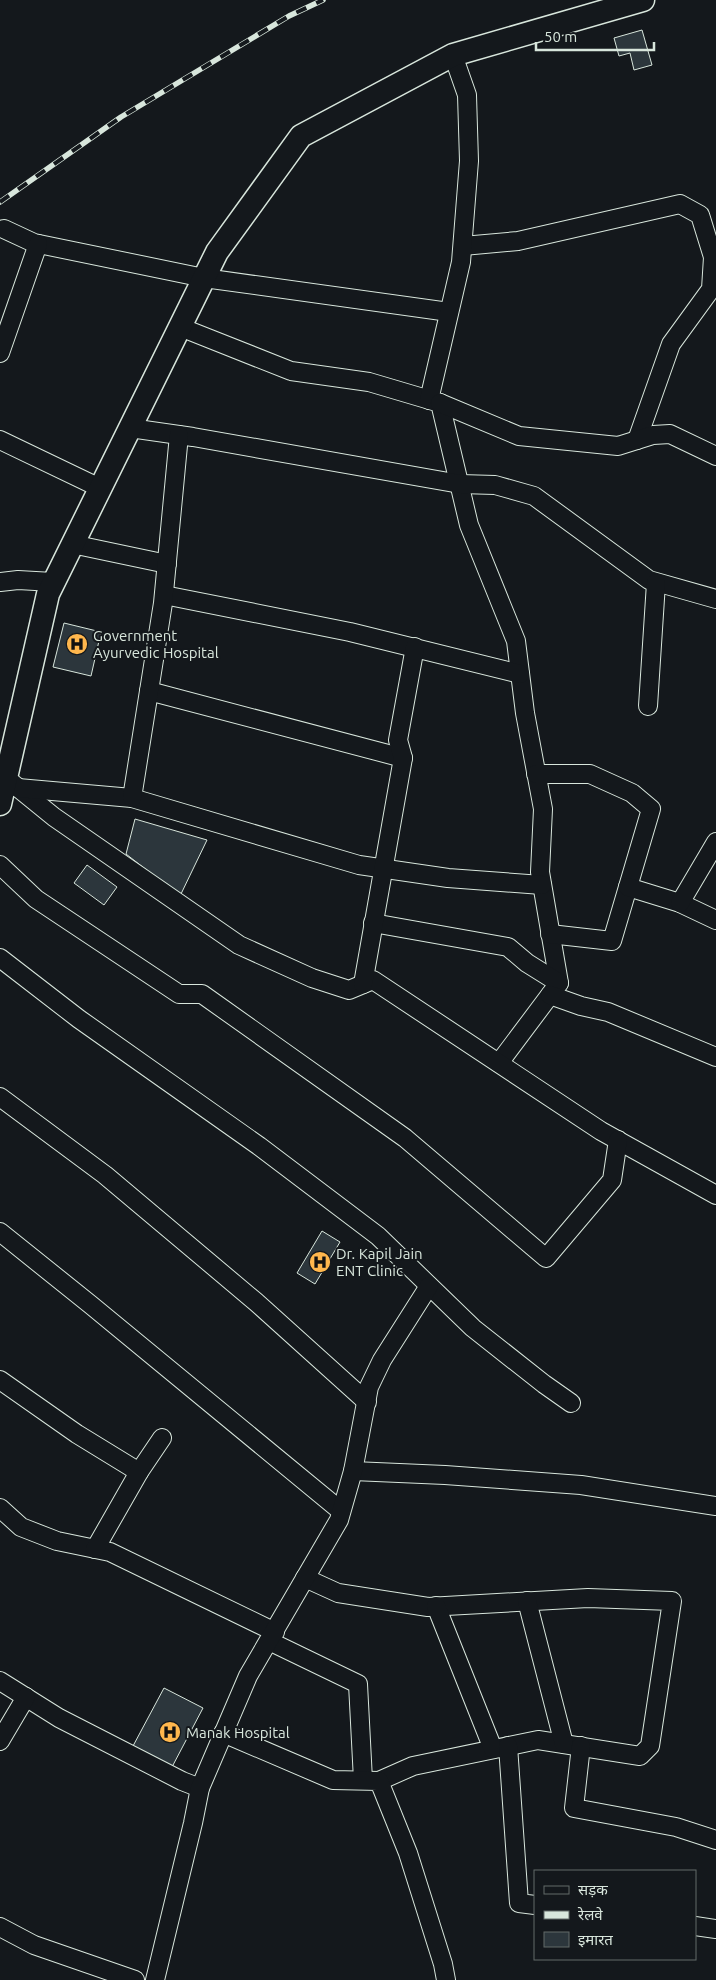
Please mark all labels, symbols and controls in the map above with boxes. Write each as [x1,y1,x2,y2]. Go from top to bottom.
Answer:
scale bar [536,20,654,52]
text: 50 m [544,28,577,45]
place label: Government Ayurvedic Hospital [93,627,219,661]
hospital icon: Government Ayurvedic Hospital [65,632,89,656]
place label: Dr. Kapil Jain ENT Clinic [336,1245,423,1279]
hospital icon: Dr. Kapil Jain ENT Clinic [308,1250,332,1274]
hospital icon: Manak Hospital [158,1720,182,1744]
place label: Manak Hospital [186,1724,290,1741]
legend [534,1870,696,1960]
text: सड़क [578,1881,608,1898]
text: रेलवे [577,1906,603,1923]
text: इमारत [578,1931,613,1948]

